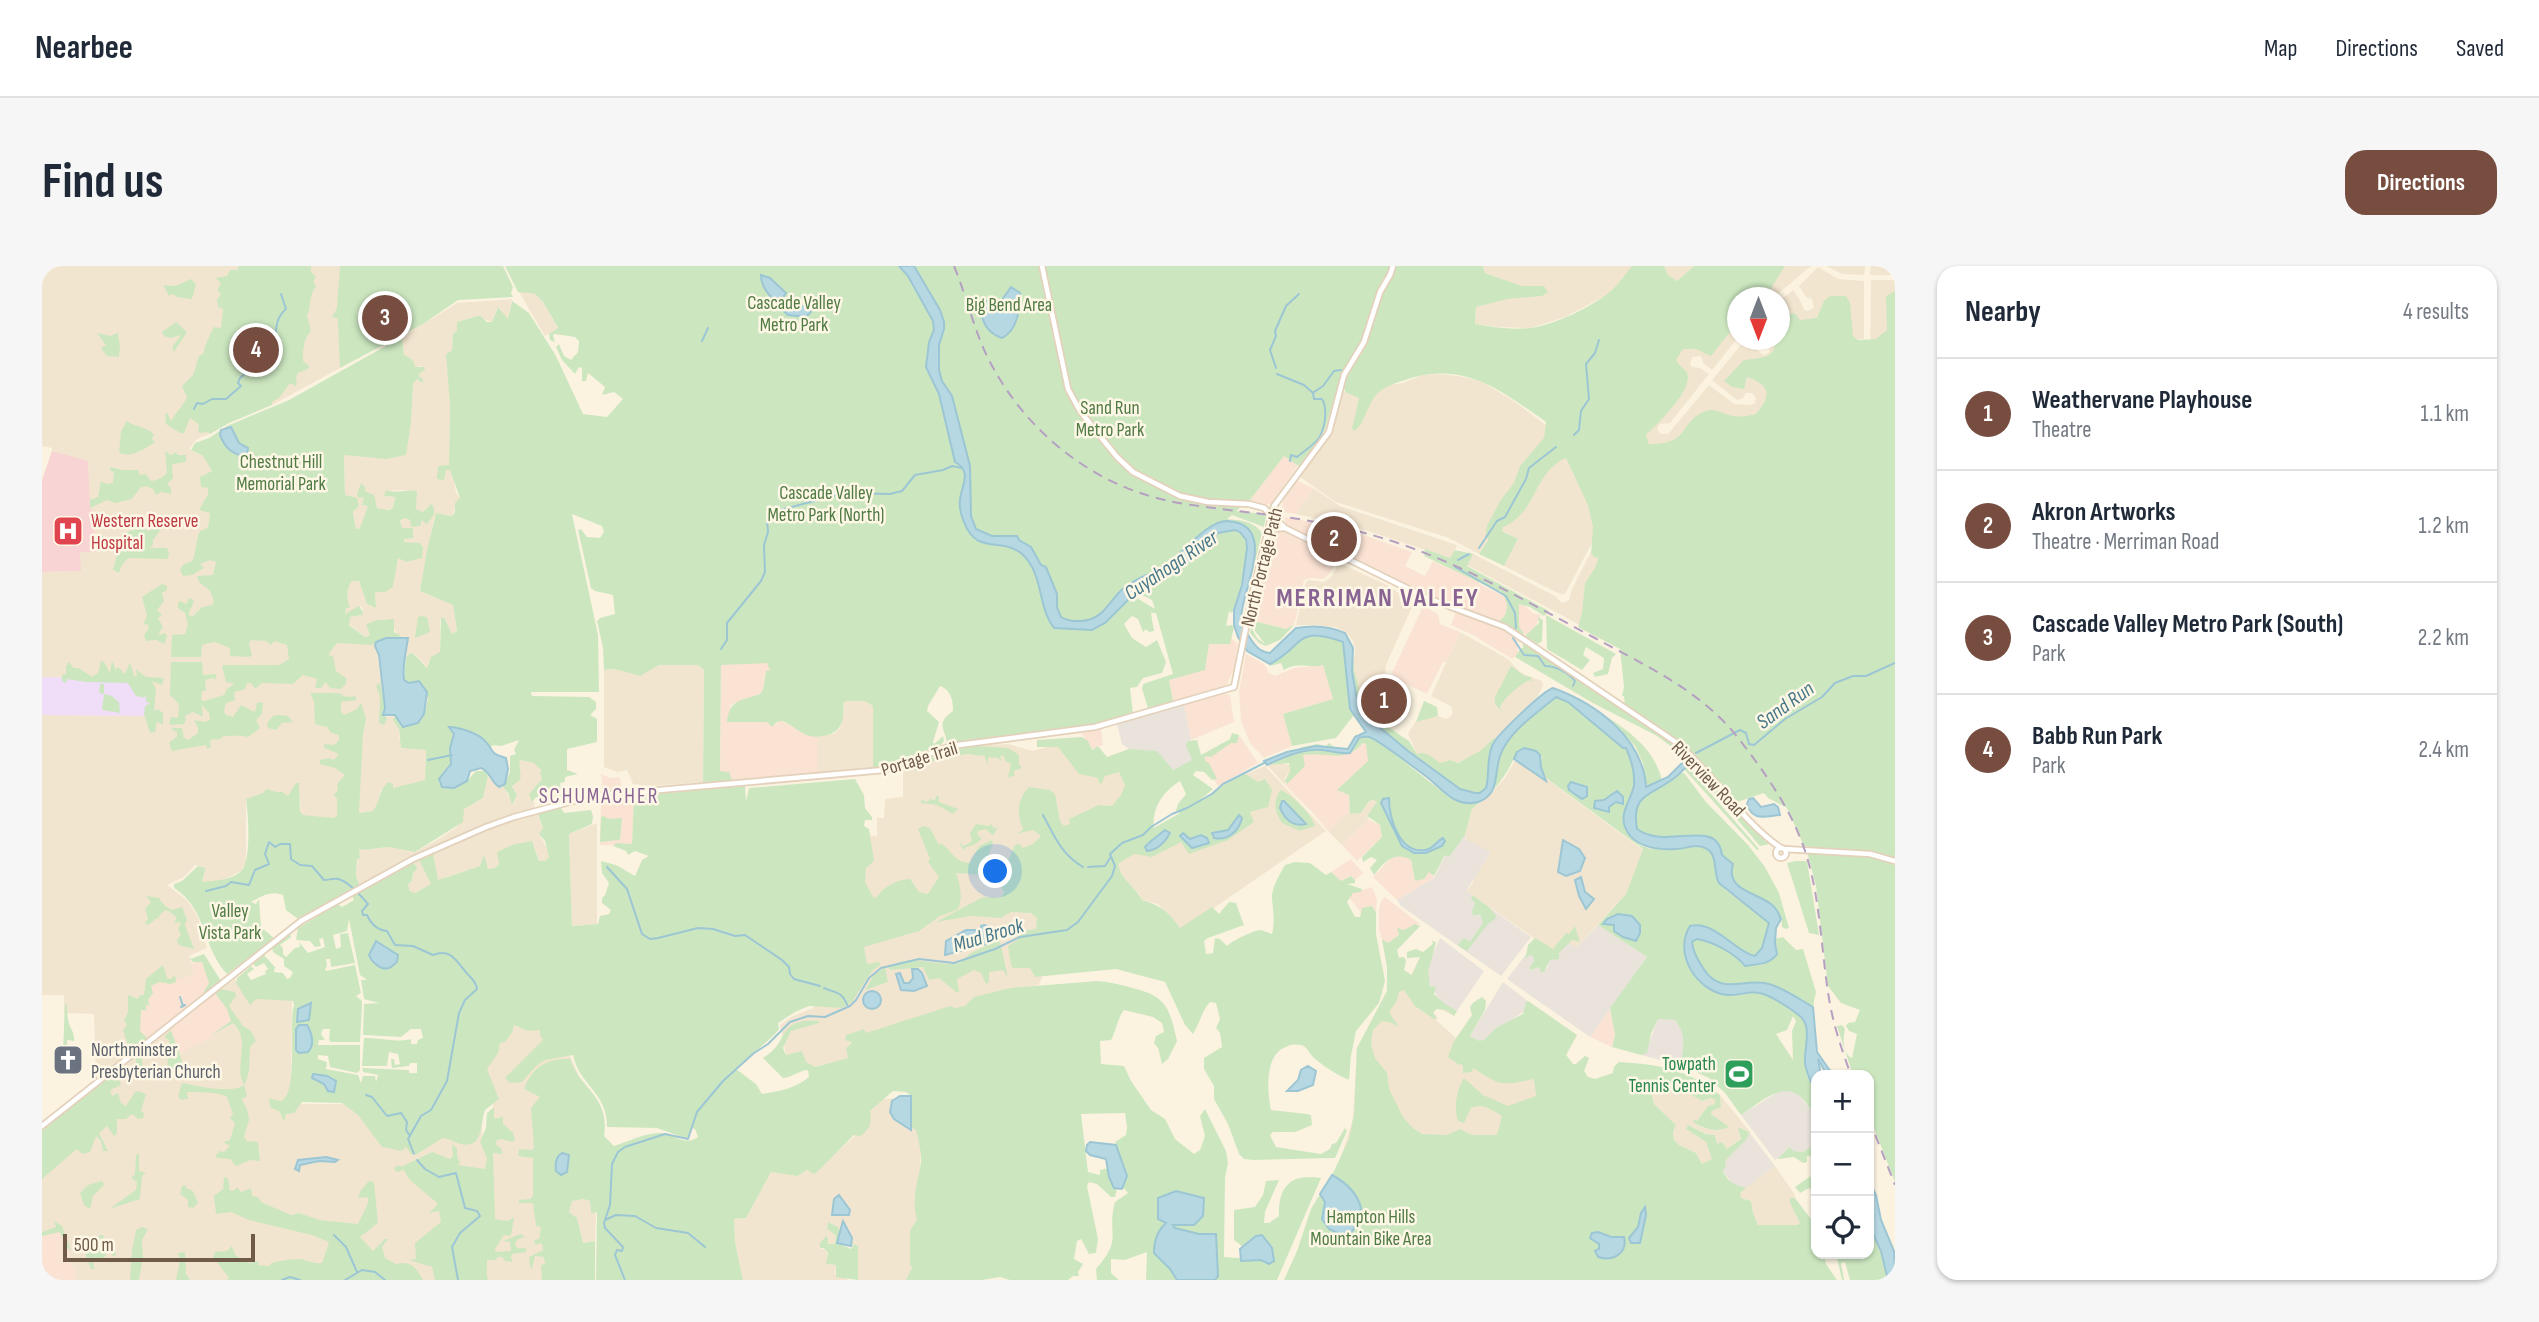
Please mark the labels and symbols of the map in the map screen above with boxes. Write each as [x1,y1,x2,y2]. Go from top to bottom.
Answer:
north arrow [1727,287,1790,350]
pin: 3 [362,292,408,344]
park label: Cascade Valley Metro Park [747,292,841,337]
park label: Big Bend Area [966,294,1052,317]
pin: 4 [233,324,279,376]
park label: Sand Run Metro Park [1076,397,1145,442]
park label: Chestnut Hill Memorial Park [236,451,327,496]
park label: Cascade Valley Metro Park (North) [768,482,884,527]
street label: North Portage Path [1237,505,1288,629]
place label: Western Reserve Hospital [91,510,198,555]
pin: 2 [1311,513,1357,565]
hospital icon: Western Reserve Hospital [51,514,85,548]
water label: Cuyahoga River [1120,524,1224,606]
district label: MERRIMAN VALLEY [1276,583,1480,614]
pin: 1 [1361,675,1407,727]
water label: Sand Run [1752,676,1819,735]
street label: Riverview Road [1666,736,1750,822]
street label: Portage Trail [878,737,960,782]
district label: SCHUMACHER [539,784,659,809]
your location [978,854,1012,888]
park label: Valley Vista Park [199,900,262,945]
water label: Mud Brook [950,913,1028,958]
place label: Northminster Presbyterian Church [91,1039,221,1084]
church icon: Northminster Presbyterian Church [51,1043,85,1077]
place label: Towpath Tennis Center [1629,1053,1717,1098]
sports icon: Towpath Tennis Center [1722,1057,1756,1091]
park label: Hampton Hills Mountain Bike Area [1310,1206,1432,1251]
scale bar [63,1231,256,1263]

